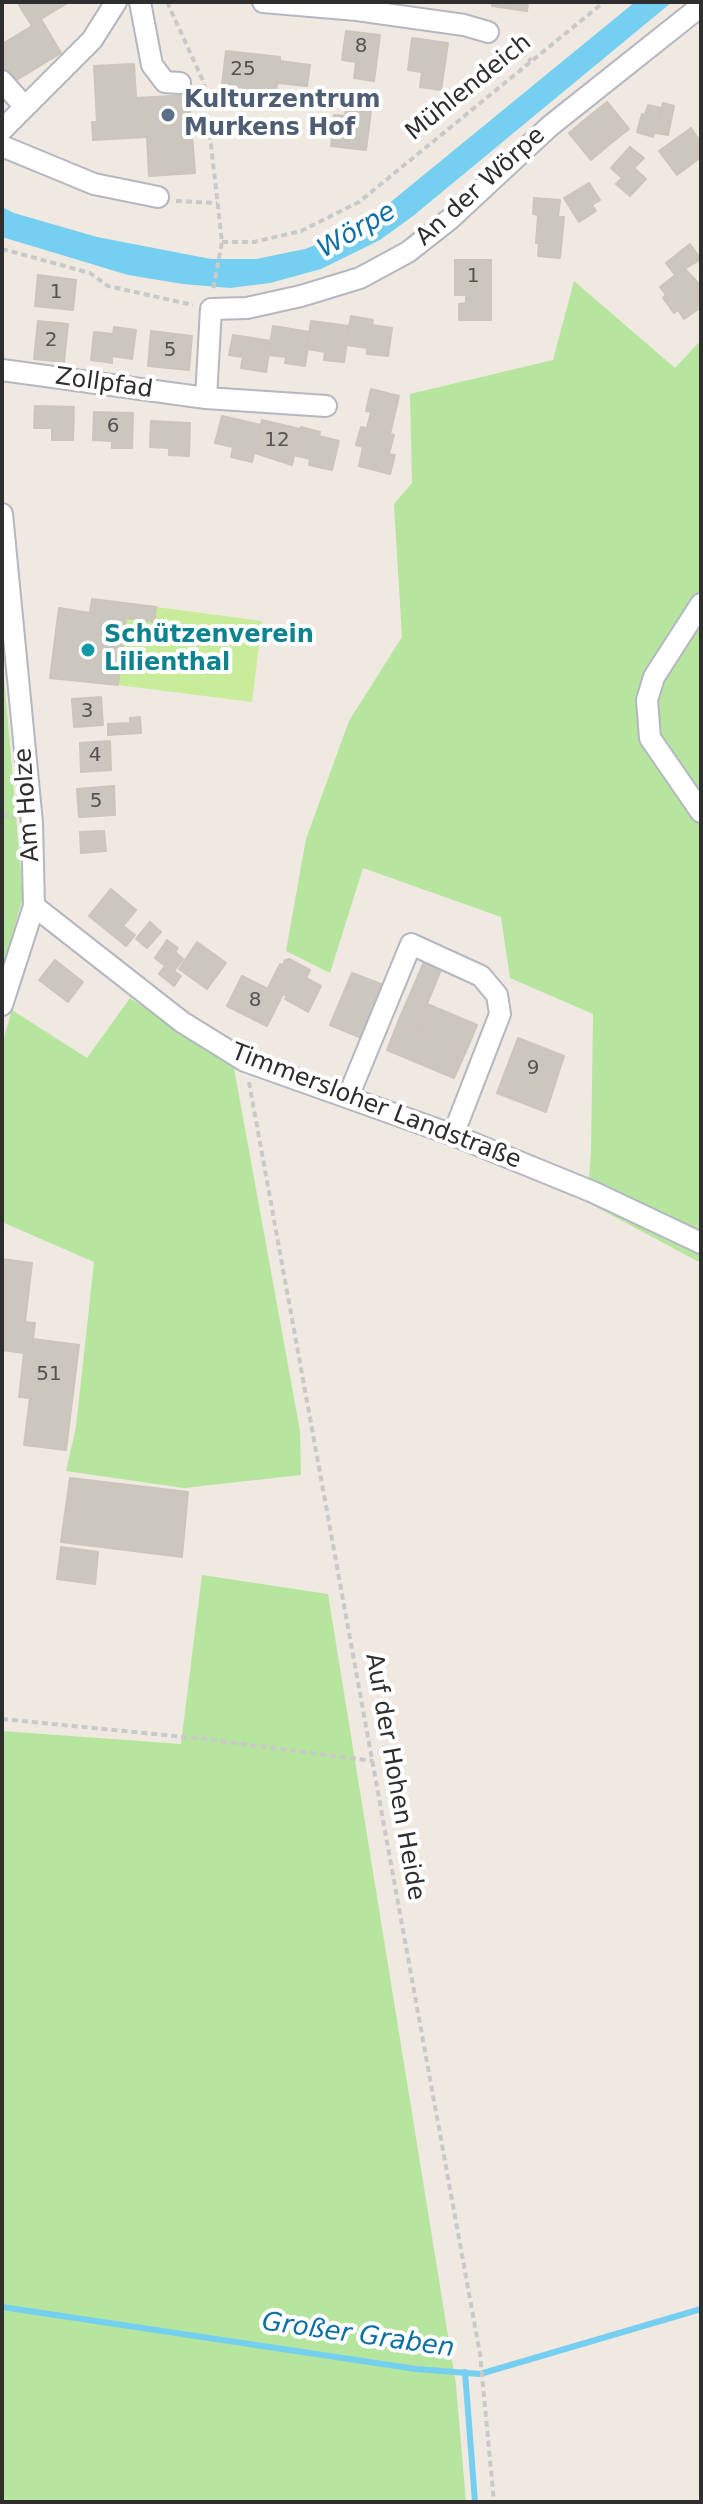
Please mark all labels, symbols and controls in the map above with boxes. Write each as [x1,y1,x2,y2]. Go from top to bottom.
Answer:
street label: Mühlendeich [401,29,537,147]
house number: 8 [355,35,367,59]
house number: 25 [230,58,256,82]
place label: Kulturzentrum Murkens Hof [184,87,381,143]
marker: Kulturzentrum Murkens Hof [159,106,177,124]
street label: An der Wörpe [411,122,551,252]
water label: Wörpe [312,196,402,266]
house number: 1 [467,265,479,289]
house number: 1 [50,281,62,305]
house number: 2 [45,329,57,353]
house number: 5 [164,339,176,363]
street label: Zollpfad [53,363,155,405]
house number: 6 [107,415,119,439]
house number: 12 [264,429,290,453]
place label: Schützenverein Lilienthal [104,622,314,678]
marker: Schützenverein Lilienthal [79,641,97,659]
house number: 3 [81,700,93,724]
house number: 4 [89,744,101,768]
street label: Am Holze [10,747,46,863]
house number: 5 [90,790,102,814]
house number: 8 [249,989,261,1013]
street label: Timmersloher Landstraße [227,1038,525,1176]
house number: 9 [527,1057,539,1081]
house number: 51 [36,1363,62,1387]
street label: Auf der Hohen Heide [358,1651,430,1903]
water label: Großer Graben [260,2307,456,2365]

